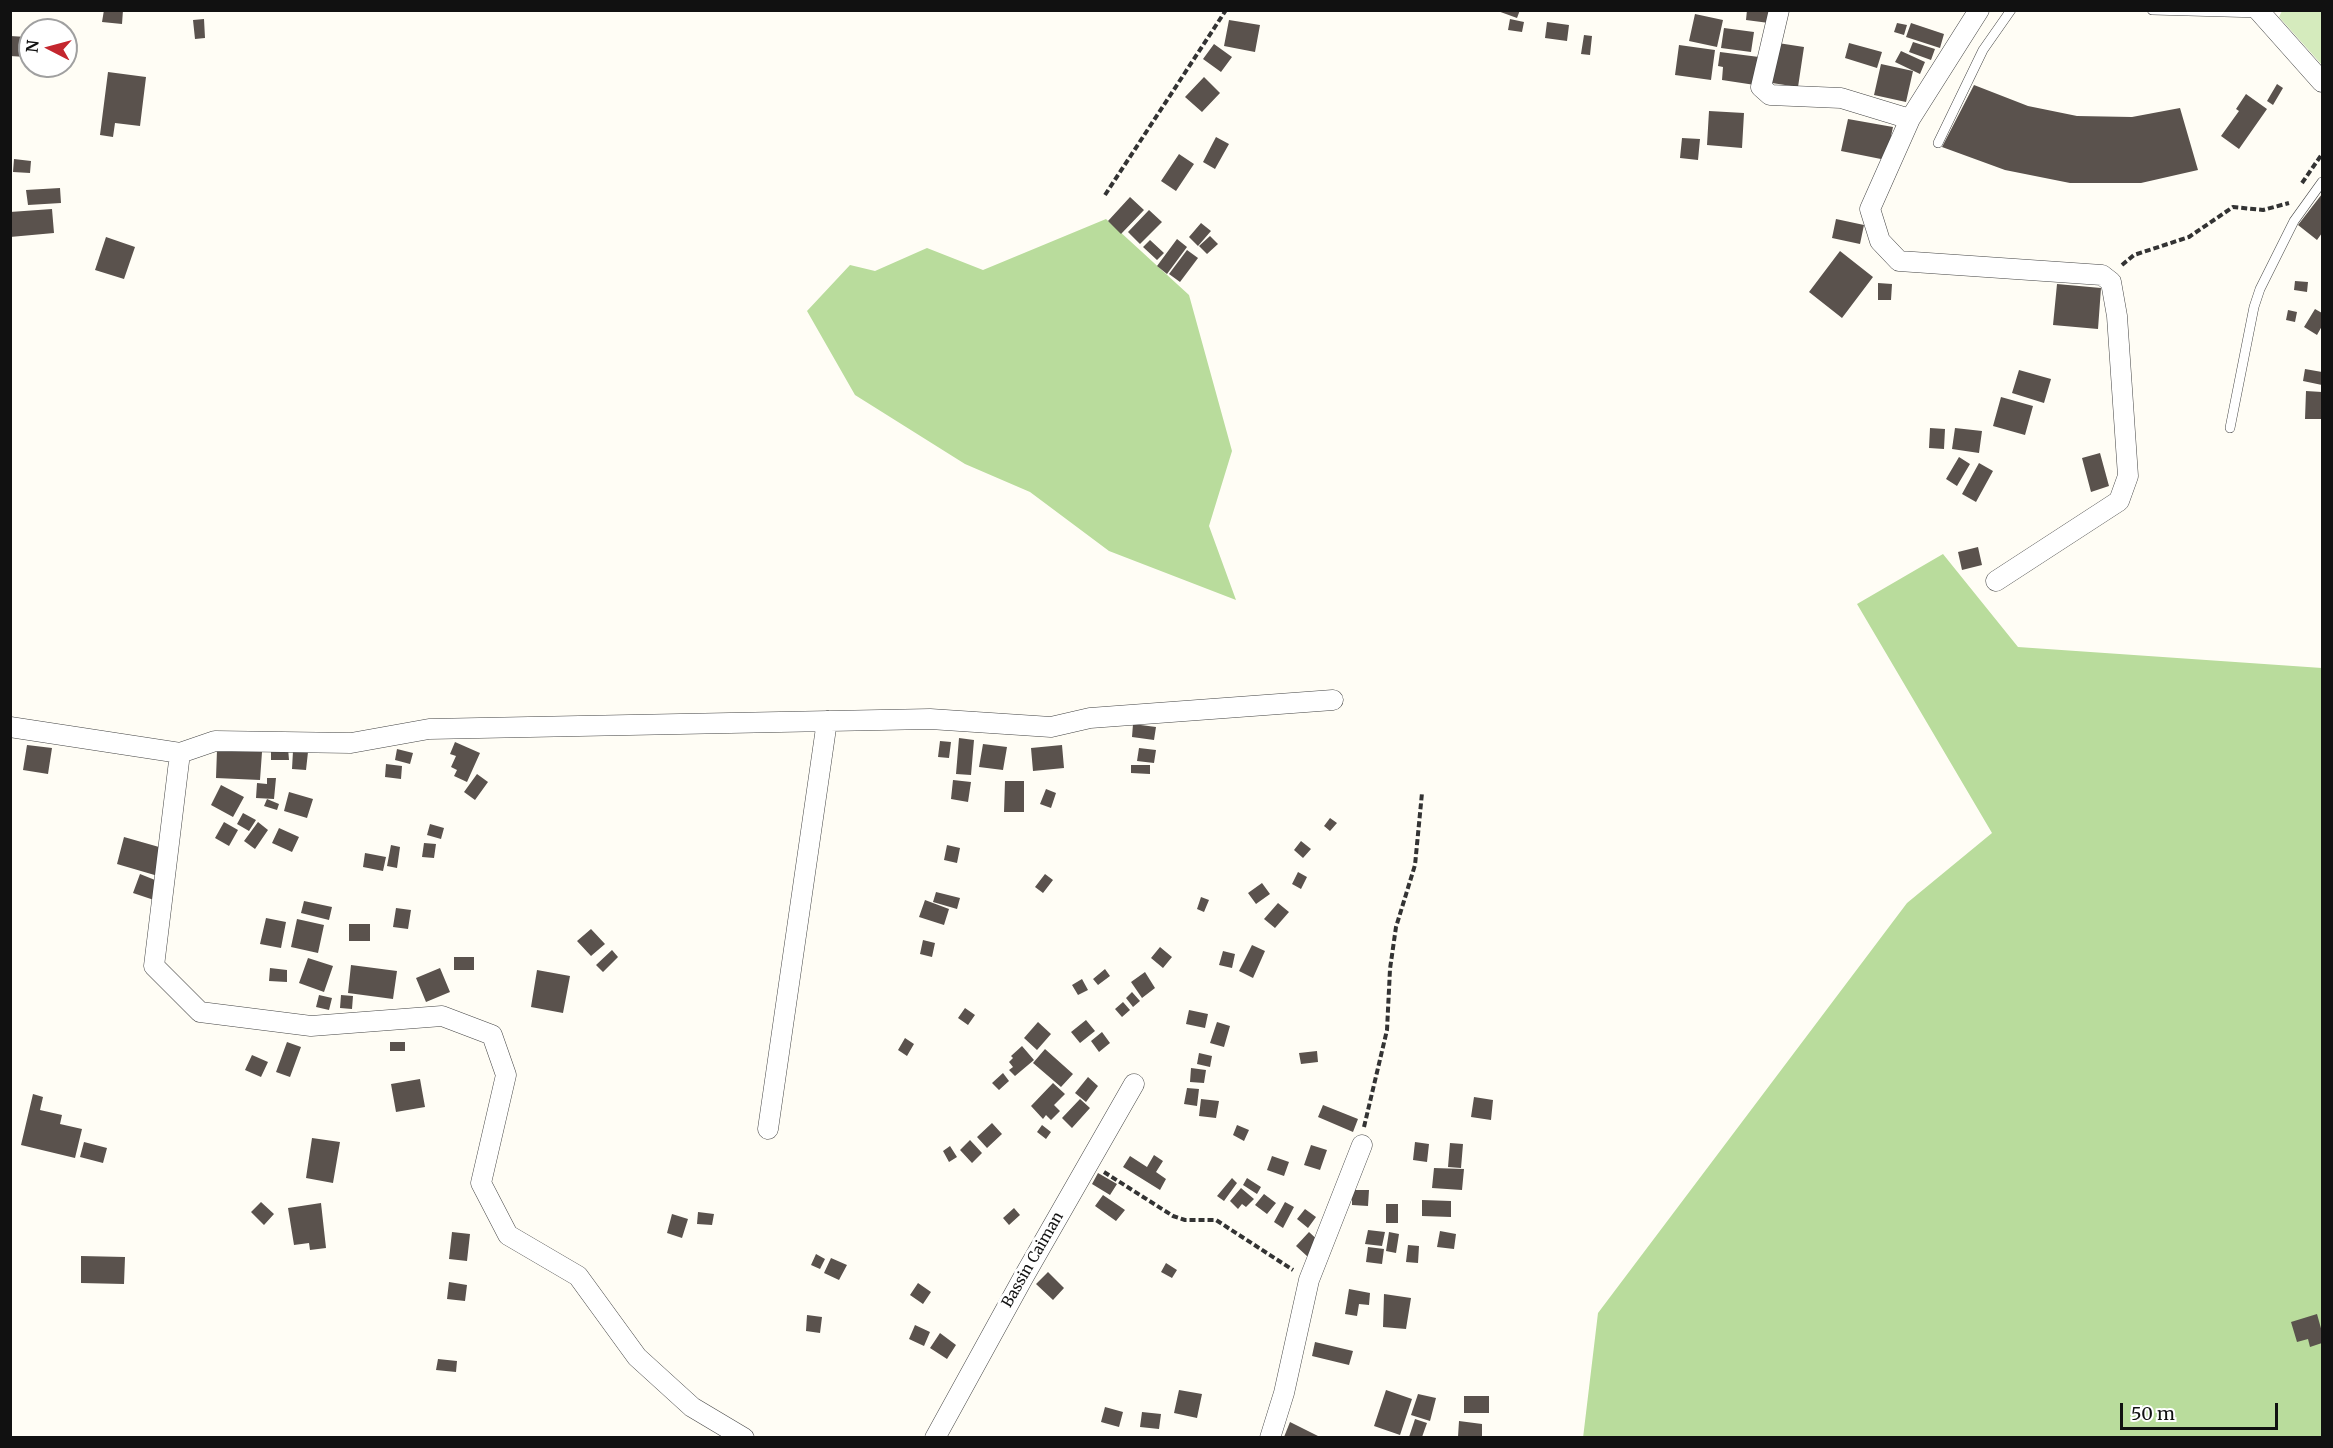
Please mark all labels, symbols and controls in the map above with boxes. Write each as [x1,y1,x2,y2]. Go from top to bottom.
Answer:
north arrow [18,18,78,78]
text: N [21,39,43,54]
street label: Bassin Caiman [998,1209,1068,1311]
scale bar [2123,1391,2280,1429]
text: 50 m [2131,1402,2175,1425]

